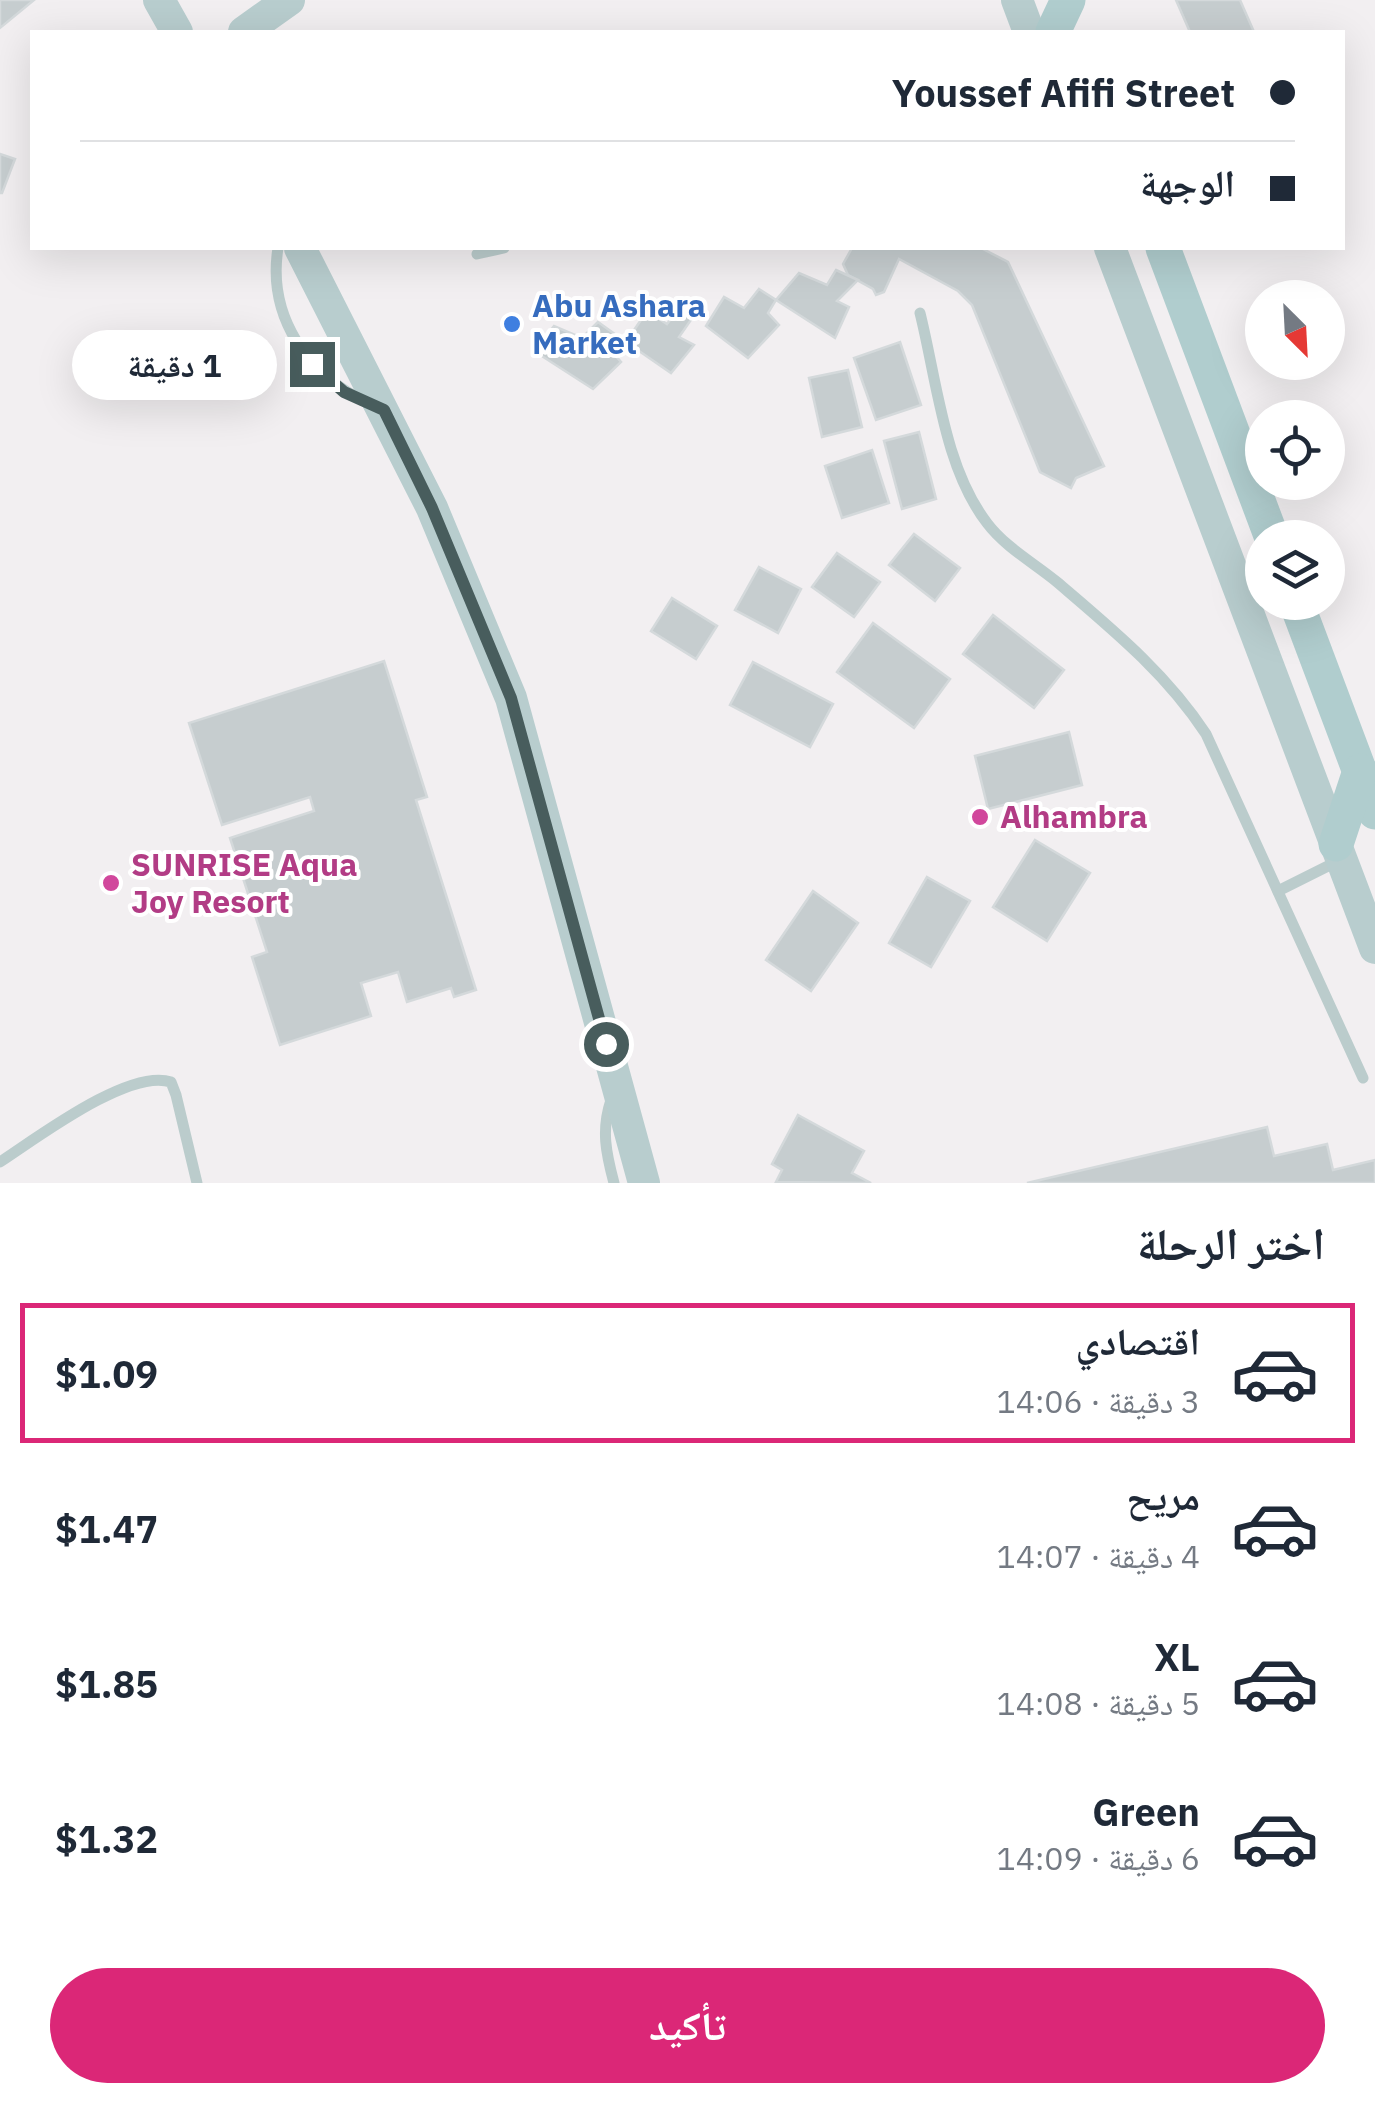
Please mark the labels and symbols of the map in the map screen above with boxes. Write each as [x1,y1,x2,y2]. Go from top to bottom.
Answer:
north arrow [1245,280,1345,380]
place label: Abu Ashara Market [532,284,706,363]
marker: Abu Ashara Market [501,313,523,335]
callout: 1 دقيقة [72,329,277,399]
route end [290,342,335,387]
place label: Alhambra [1000,795,1148,837]
marker: Alhambra [969,806,991,828]
place label: SUNRISE Aqua Joy Resort [131,843,357,922]
marker: SUNRISE Aqua Joy Resort [100,872,122,894]
route start [584,1022,629,1067]

